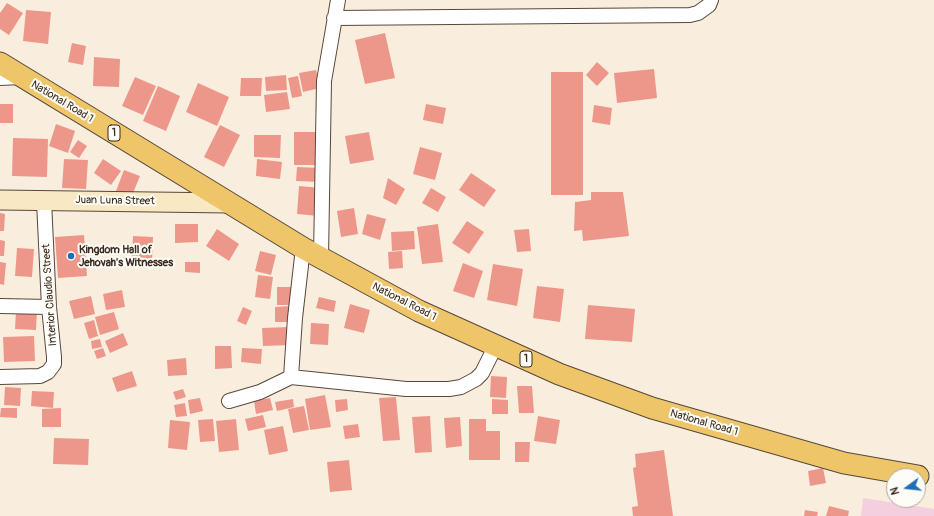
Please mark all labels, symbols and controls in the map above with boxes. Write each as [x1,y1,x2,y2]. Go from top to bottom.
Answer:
street label: National Road 1 [29,78,95,126]
road number: 1 [108,125,120,141]
street label: Juan Luna Street [75,194,155,208]
street label: Interior Claudio Street [40,243,60,347]
place label: Kingdom Hall of Jehovah's Witnesses [79,243,173,269]
marker: Kingdom Hall of Jehovah's Witnesses [66,251,76,261]
street label: National Road 1 [370,280,438,324]
road number: 1 [520,351,532,367]
street label: National Road 1 [668,407,740,439]
north arrow [886,468,926,508]
text: N [888,486,902,496]

